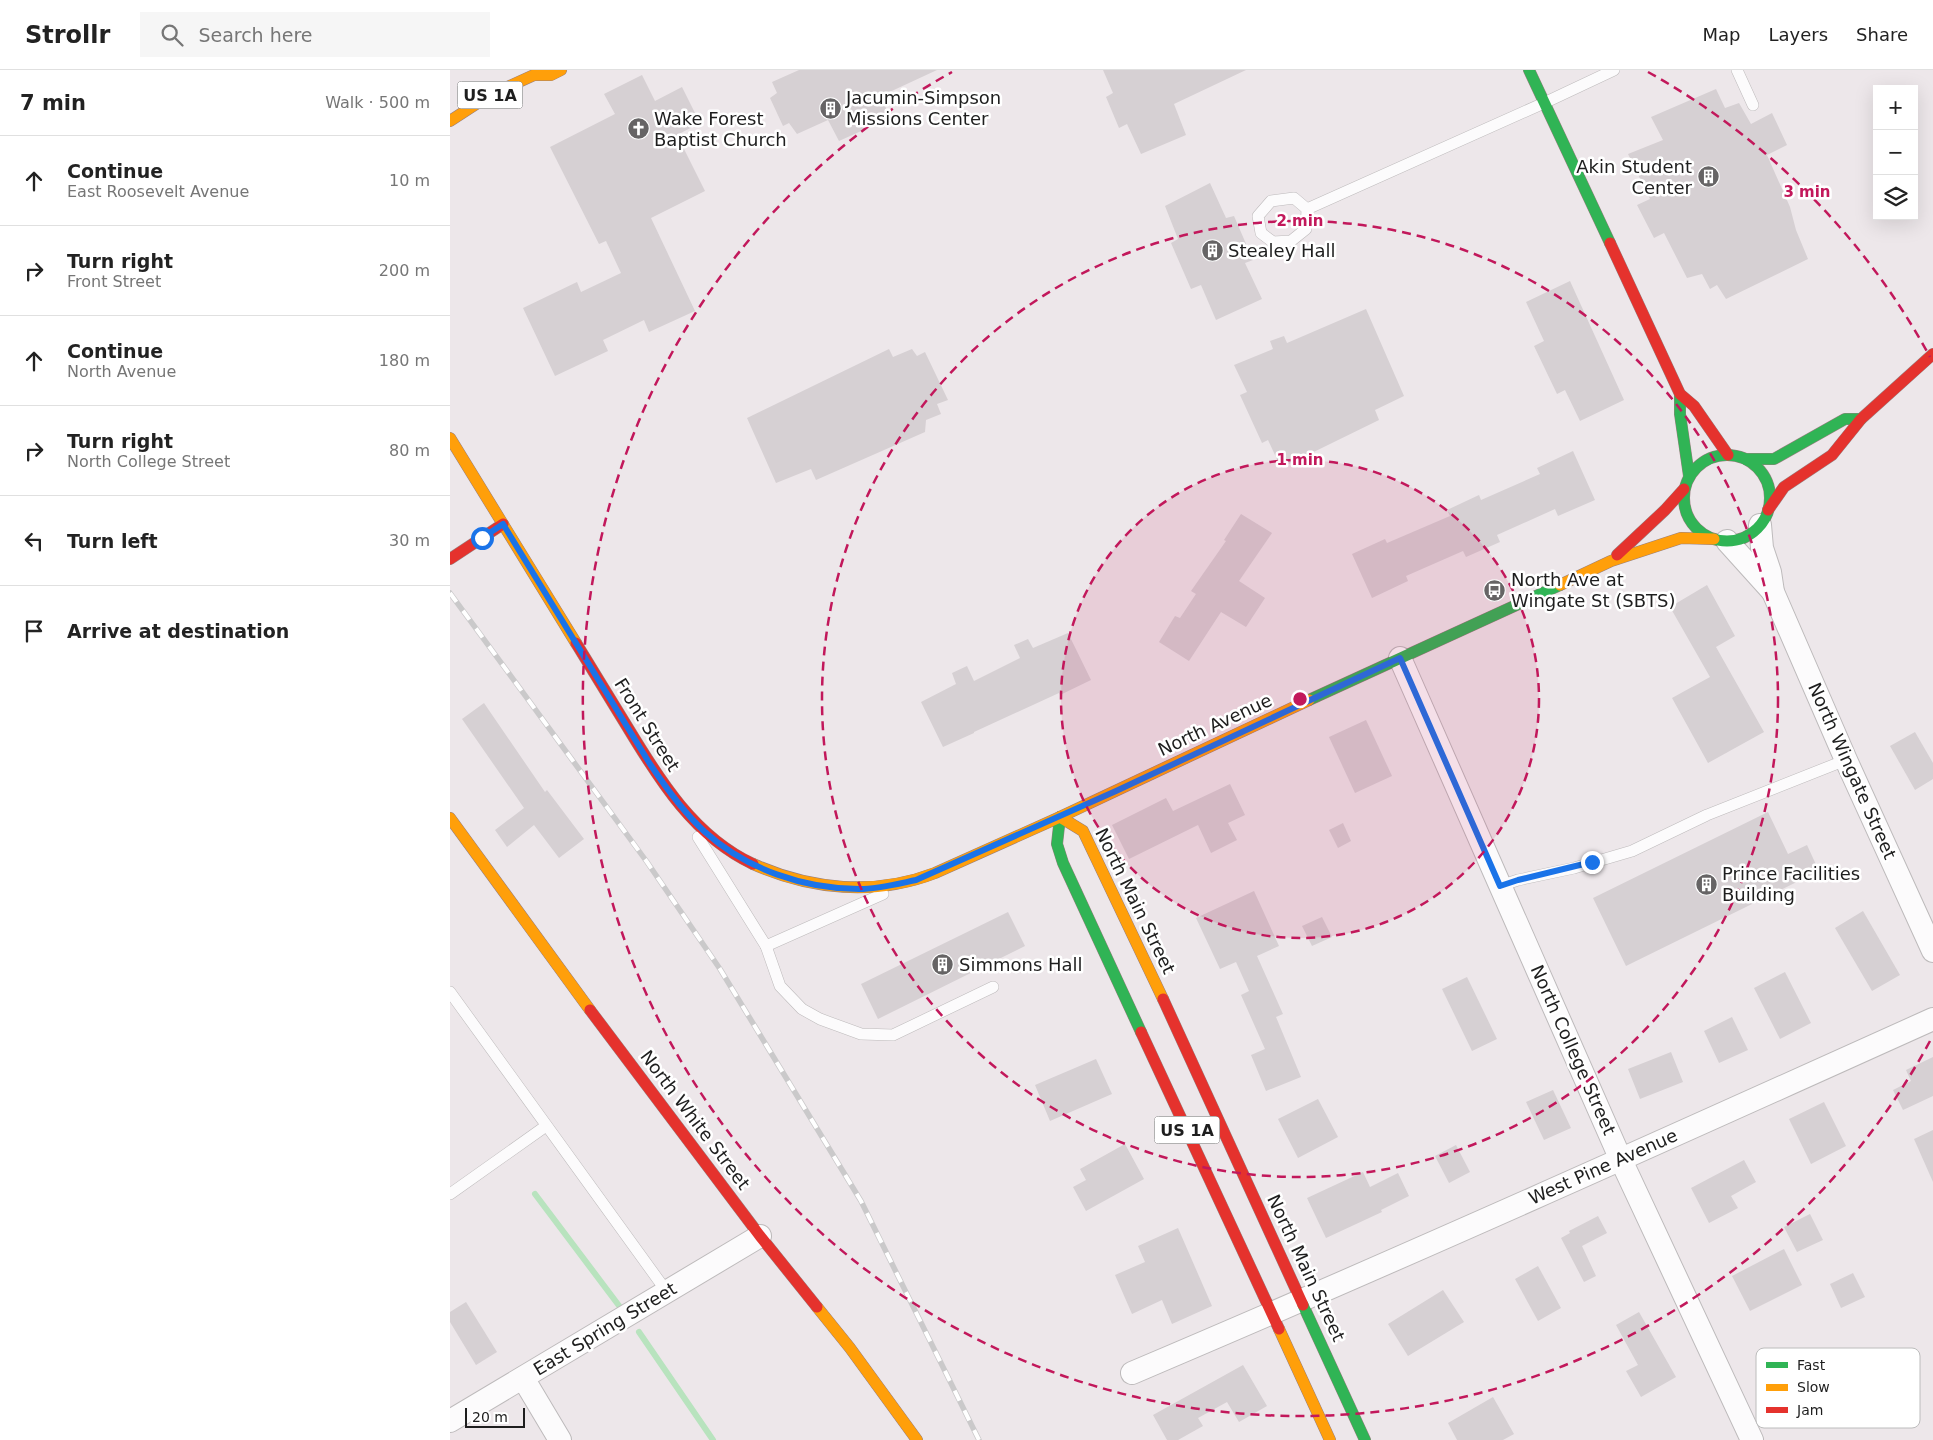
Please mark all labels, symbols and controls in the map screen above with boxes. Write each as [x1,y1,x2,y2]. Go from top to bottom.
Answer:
search box [140,12,490,57]
text: Strollr [25,21,110,49]
icon: search [158,21,186,49]
text: Search here [198,24,313,46]
text: Map [1702,24,1740,45]
text: Layers [1768,24,1828,45]
text: Share [1856,24,1908,45]
road number: US 1A [458,82,522,108]
map controls [1873,85,1918,220]
button: + [1873,85,1918,130]
place label: Jacumin-Simpson Missions Center [845,87,1001,129]
text: 7 min [20,91,86,115]
text: Walk · 500 m [325,93,430,112]
building icon: Jacumin-Simpson Missions Center [818,96,842,120]
place label: Wake Forest Baptist Church [654,108,787,150]
church icon: Wake Forest Baptist Church [626,117,650,141]
button: − [1873,130,1918,175]
place label: Akin Student Center [1576,156,1693,198]
text: Continue [67,160,163,182]
building icon: Akin Student Center [1696,165,1720,189]
icon: ahead [20,167,48,195]
text: 10 m [389,171,430,190]
button: layers [1873,175,1918,220]
text: East Roosevelt Avenue [67,182,249,201]
text: 3 min [1783,183,1831,201]
text: 2 min [1276,212,1324,230]
building icon: Stealey Hall [1200,239,1224,263]
place label: Stealey Hall [1228,240,1336,261]
text: Turn right [67,250,173,272]
icon: right [20,257,48,285]
text: 200 m [379,261,430,280]
text: Front Street [67,272,161,291]
text: Continue [67,340,163,362]
icon: ahead [20,347,48,375]
text: 180 m [379,351,430,370]
text: North Avenue [67,362,176,381]
text: Turn right [67,430,173,452]
icon: right [20,437,48,465]
text: 80 m [389,441,430,460]
text: 1 min [1276,451,1324,469]
text: North College Street [67,452,230,471]
icon: left [20,527,48,555]
route start [471,527,494,550]
text: Turn left [67,530,158,552]
text: 30 m [389,531,430,550]
place label: North Ave at Wingate St (SBTS) [1511,569,1676,611]
bus stop icon: North Ave at Wingate St (SBTS) [1483,578,1507,602]
icon: arrive [20,617,48,645]
text: Arrive at destination [67,620,289,642]
street label: Front Street [610,674,684,775]
street label: North Wingate Street [1804,679,1901,862]
street label: North Avenue [1155,689,1275,760]
centre of rings [1291,690,1309,708]
street label: North Main Street [1091,825,1180,977]
route end [1581,851,1604,874]
place label: Prince Facilities Building [1722,863,1860,905]
building icon: Prince Facilities Building [1694,872,1718,896]
building icon: Simmons Hall [931,953,955,977]
place label: Simmons Hall [959,954,1083,975]
street label: North College Street [1527,962,1620,1138]
street label: North White Street [636,1046,755,1193]
road number: US 1A [1154,1116,1220,1144]
street label: West Pine Avenue [1525,1124,1680,1209]
street label: North Main Street [1263,1191,1350,1344]
street label: East Spring Street [529,1278,680,1380]
legend [1756,1348,1920,1428]
text: Fast [1797,1357,1826,1373]
text: Slow [1797,1379,1830,1395]
text: Jam [1796,1402,1823,1418]
scale bar [465,1405,525,1428]
text: 20 m [472,1409,508,1425]

